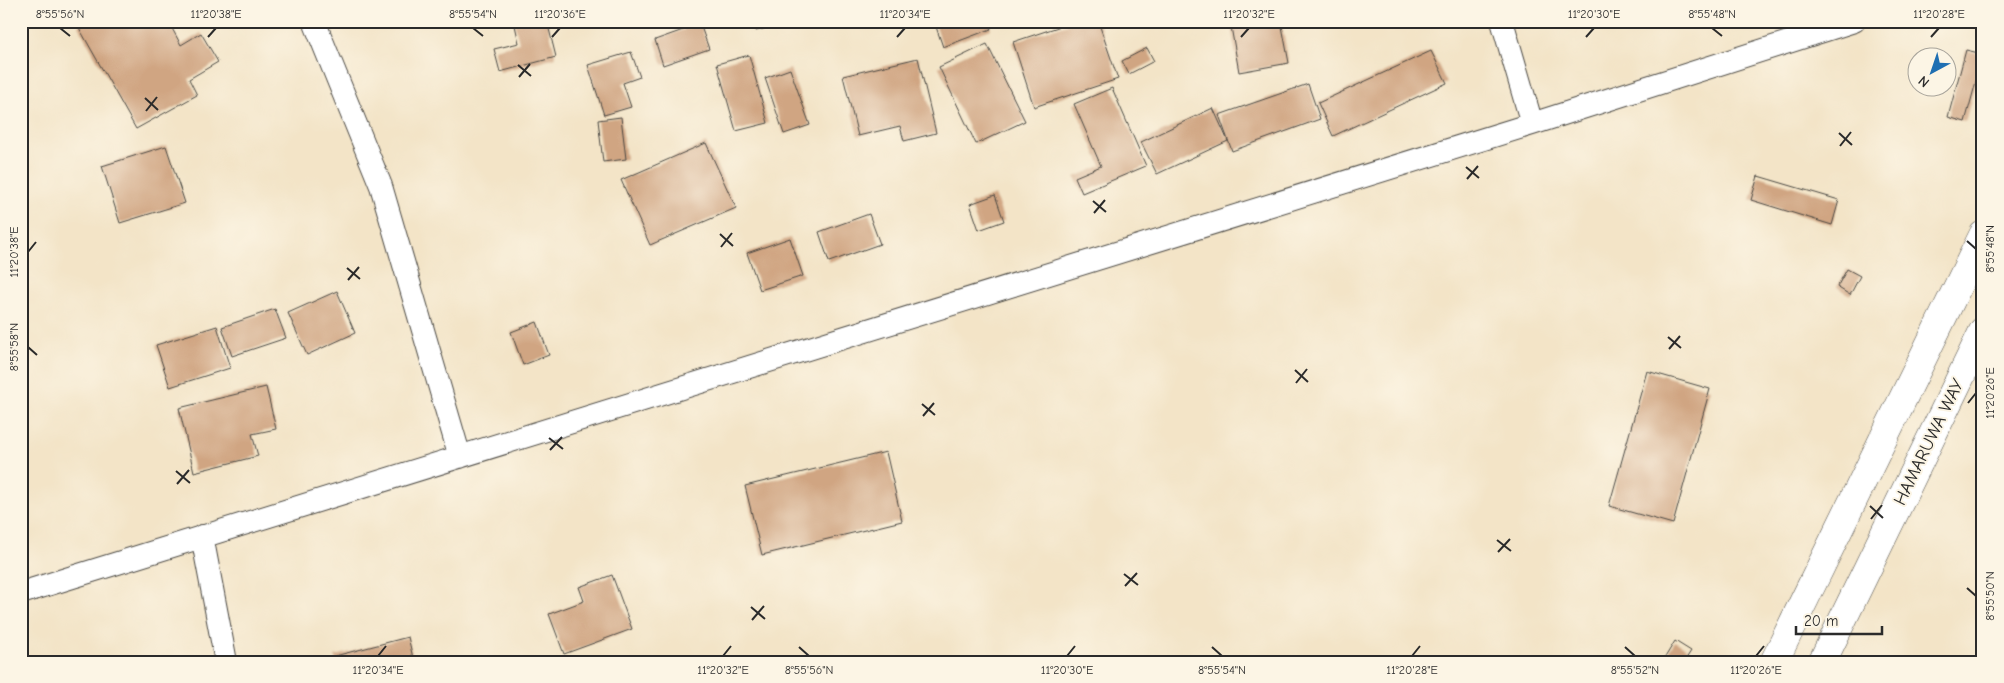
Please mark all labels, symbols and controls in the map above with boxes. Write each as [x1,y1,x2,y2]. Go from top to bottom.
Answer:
text: 8°55'56"N [36,7,84,21]
text: 11°20'38"E [190,7,242,21]
text: 8°55'54"N [449,7,497,21]
text: 11°20'36"E [534,7,586,21]
text: 11°20'34"E [880,7,930,21]
text: 11°20'32"E [1223,7,1275,21]
text: 11°20'30"E [1568,7,1620,21]
text: 8°55'48"N [1688,7,1736,21]
text: 11°20'28"E [1913,7,1965,21]
north arrow [1906,48,1956,98]
text: N [1915,72,1933,91]
text: 8°55'48"N [1983,225,1997,273]
text: 11°20'38"E [7,226,21,278]
text: 8°55'58"N [7,323,21,371]
text: 11°20'26"E [1983,367,1997,419]
street label: HAMARUWA WAY [1889,375,1969,509]
text: 8°55'50"N [1983,571,1997,621]
scale bar [1796,603,1883,635]
text: 20 m [1804,612,1838,630]
text: 11°20'34"E [353,663,403,677]
text: 11°20'32"E [697,663,749,677]
text: 8°55'56"N [785,663,833,677]
text: 11°20'30"E [1041,663,1093,677]
text: 8°55'54"N [1198,663,1246,677]
text: 11°20'28"E [1386,663,1438,677]
text: 8°55'52"N [1611,663,1659,677]
text: 11°20'26"E [1730,663,1782,677]

